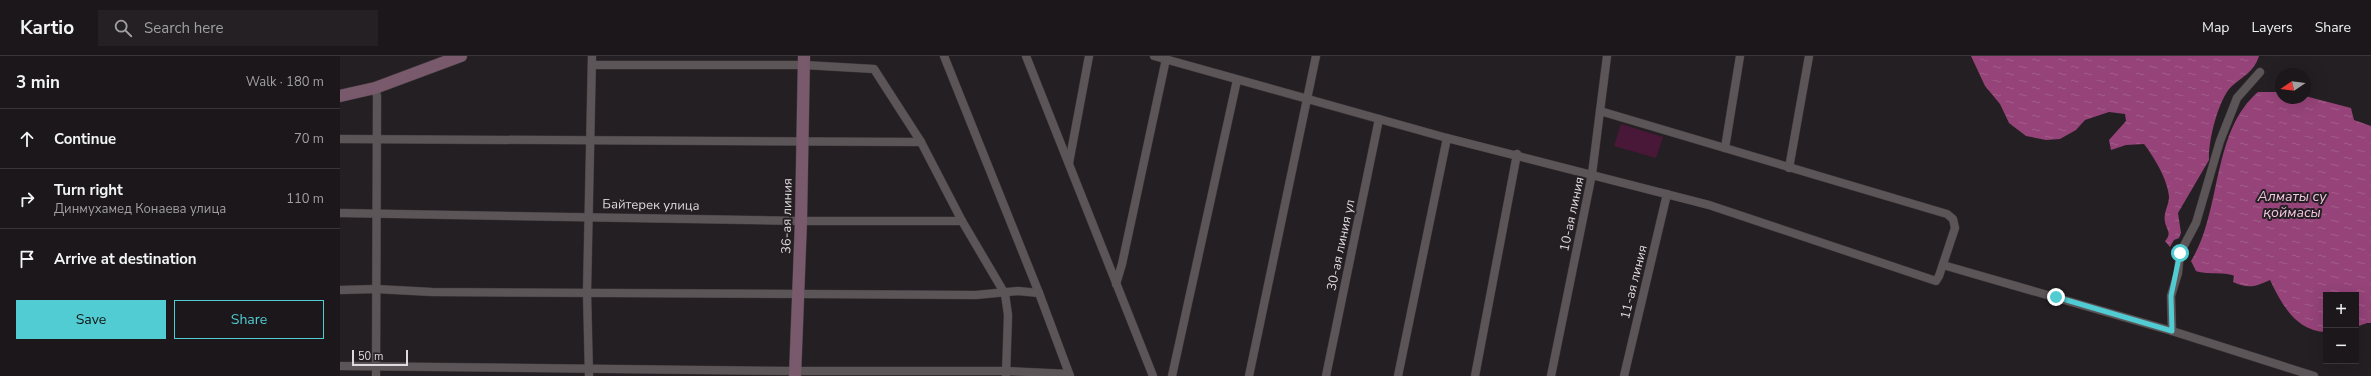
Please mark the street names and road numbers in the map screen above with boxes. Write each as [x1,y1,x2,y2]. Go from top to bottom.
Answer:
street label: 10-ая линия [1555,175,1589,253]
street label: 36-ая линия [777,178,797,254]
street label: Байтерек улица [602,195,700,215]
street label: 30-ая линия ул [1323,198,1359,292]
street label: 11-ая линия [1616,243,1652,321]

